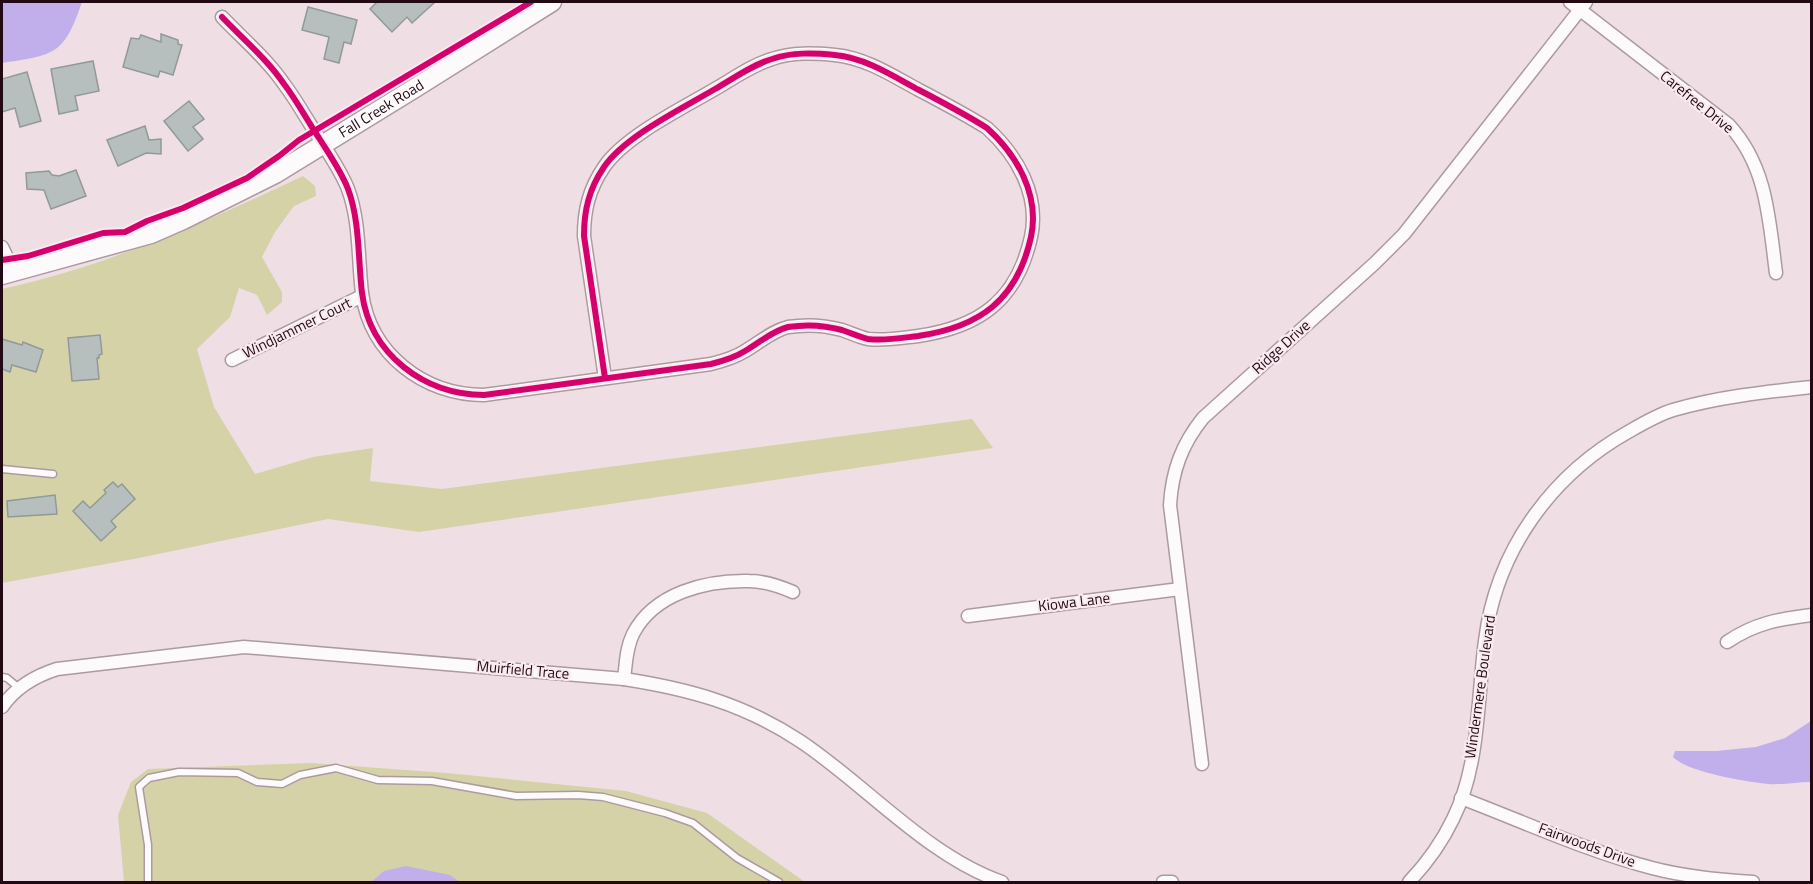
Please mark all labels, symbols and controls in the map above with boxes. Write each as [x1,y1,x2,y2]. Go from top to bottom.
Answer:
street label: Carefree Drive [1655,64,1739,139]
street label: Fall Creek Road [334,73,428,143]
street label: Windjammer Court [238,291,356,364]
street label: Ridge Drive [1246,314,1315,379]
street label: Kiowa Lane [1037,586,1111,617]
street label: Windermere Boulevard [1458,614,1501,760]
street label: Muirfield Trace [476,654,570,685]
street label: Fairwoods Drive [1535,816,1639,873]

